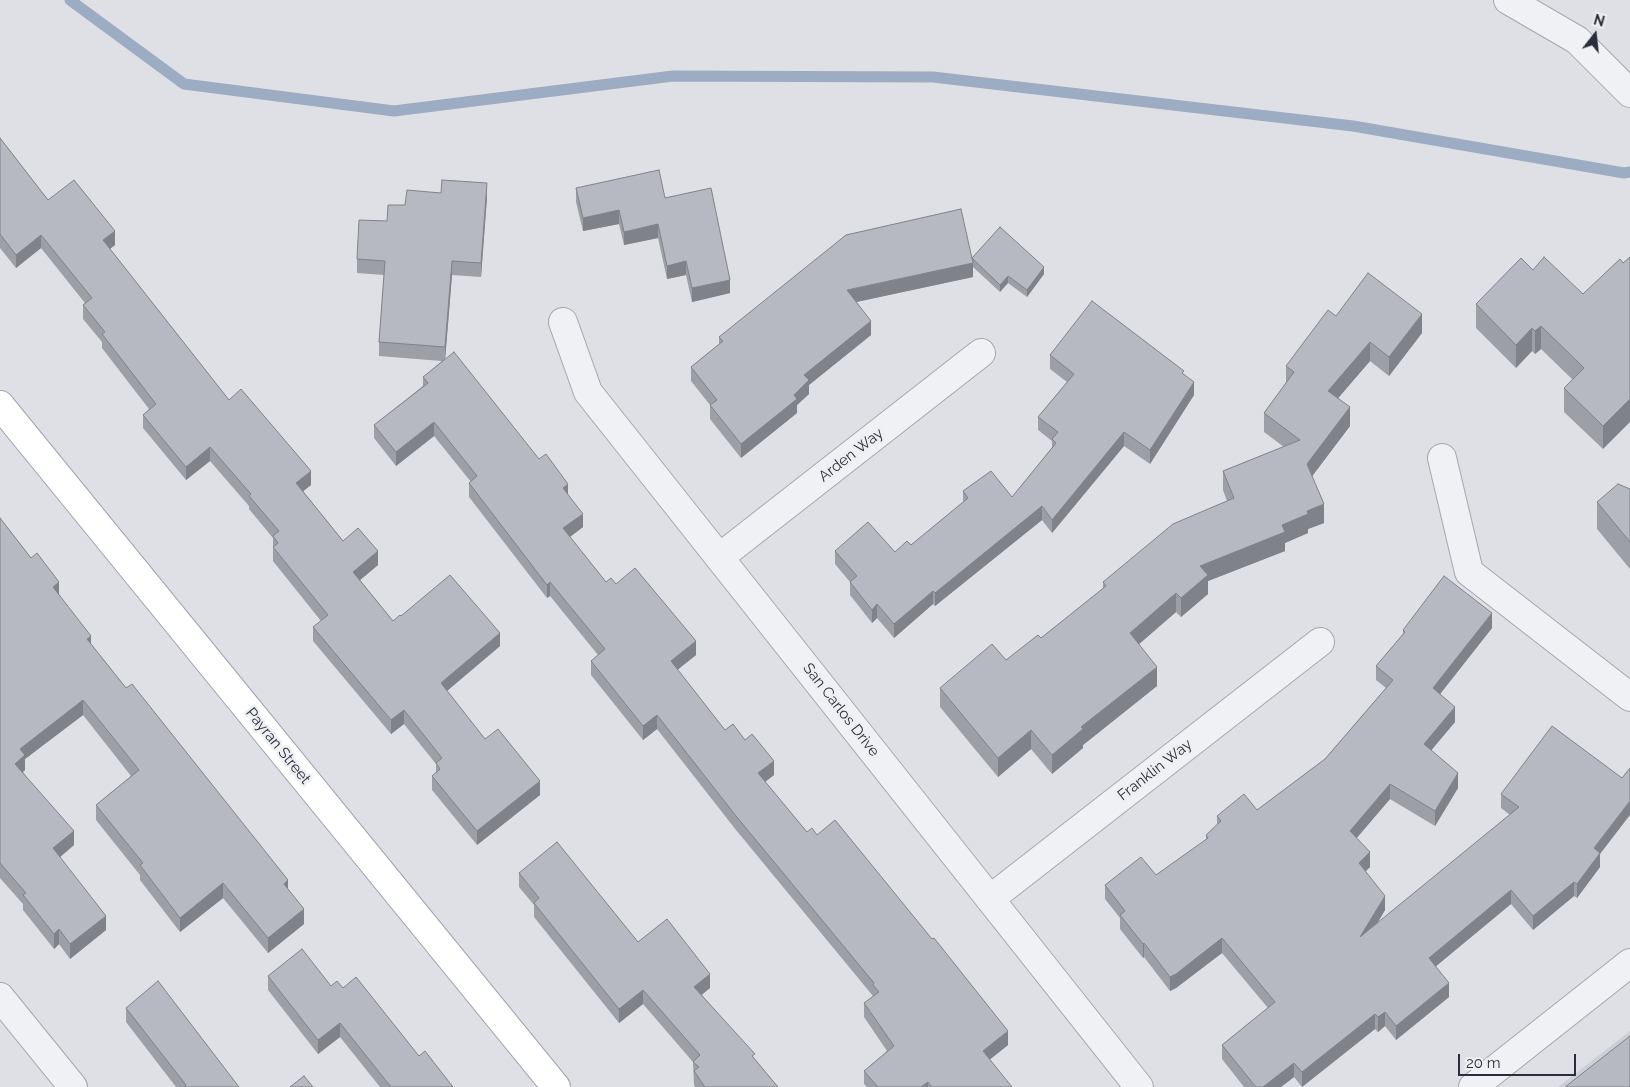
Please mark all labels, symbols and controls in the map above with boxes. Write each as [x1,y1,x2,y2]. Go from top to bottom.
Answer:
north arrow [1570,10,1620,60]
text: N [1592,11,1606,30]
street label: Arden Way [815,424,887,486]
street label: San Carlos Drive [799,660,883,760]
street label: Payran Street [242,704,314,788]
street label: Franklin Way [1114,735,1196,805]
scale bar [1460,1044,1578,1076]
text: 20 m [1466,1054,1501,1072]

